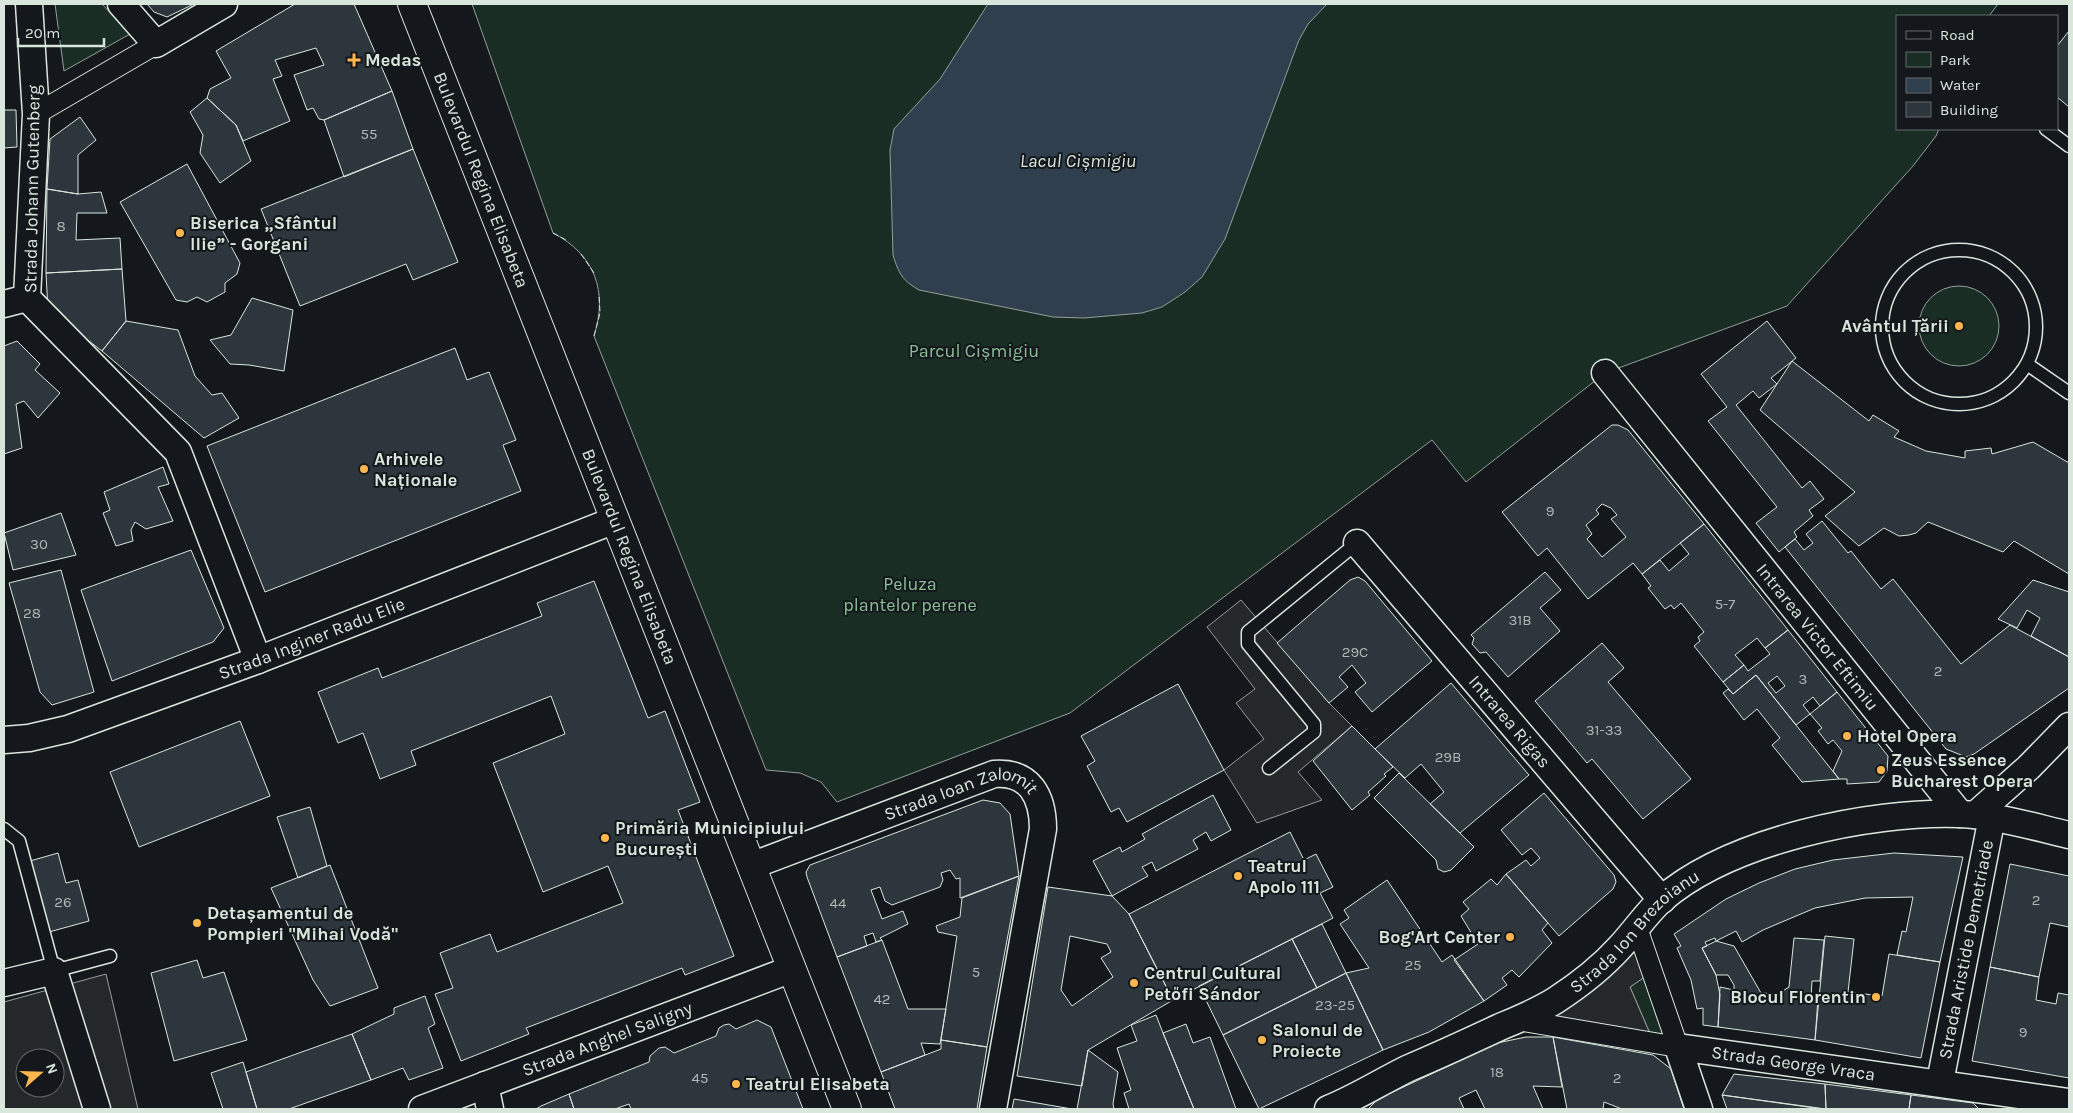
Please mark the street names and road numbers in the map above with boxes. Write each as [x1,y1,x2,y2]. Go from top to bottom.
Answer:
street label: Bulevardul Regina Elisabeta [429,69,534,291]
street label: Strada Johann Gutenberg [19,85,45,293]
street label: Bulevardul Regina Elisabeta [577,446,682,668]
street label: Intrarea Victor Eftimiu [1752,559,1883,715]
street label: Strada Inginer Radu Elie [215,593,408,684]
street label: Intrarea Rigas [1464,671,1555,773]
street label: Strada Ioan Zalomit [881,763,1044,826]
street label: Strada Aristide Demetriade [1934,838,1998,1061]
street label: Strada Ion Brezoianu [1565,865,1704,998]
street label: Strada Anghel Saligny [519,996,696,1081]
street label: Strada George Vraca [1710,1041,1877,1086]

